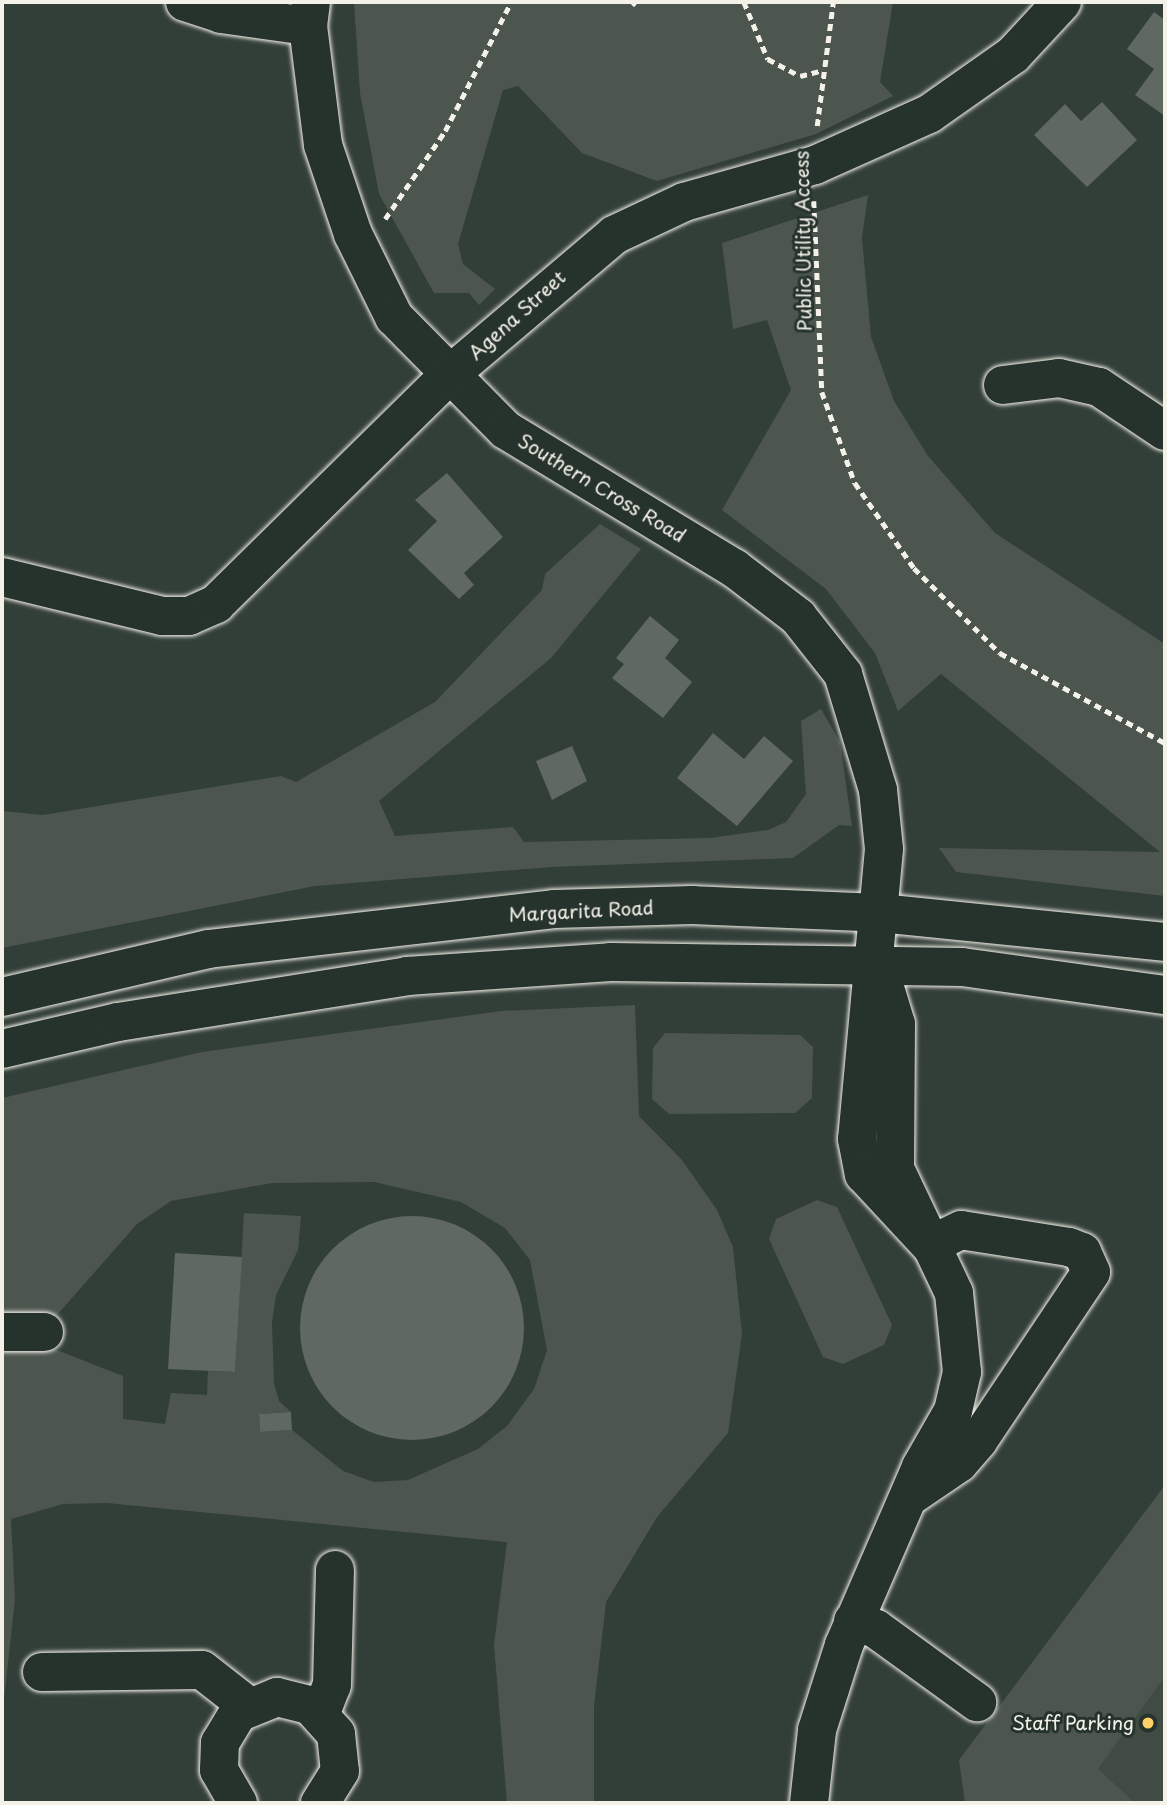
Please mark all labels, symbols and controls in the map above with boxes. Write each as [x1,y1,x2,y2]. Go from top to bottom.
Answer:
street label: Public Utility Access [790,149,816,333]
street label: Agena Street [464,266,570,364]
street label: Southern Cross Road [514,429,690,547]
street label: Margarita Road [507,896,655,926]
place label: Staff Parking [1009,1712,1134,1734]
marker: Staff Parking [1140,1715,1156,1731]

